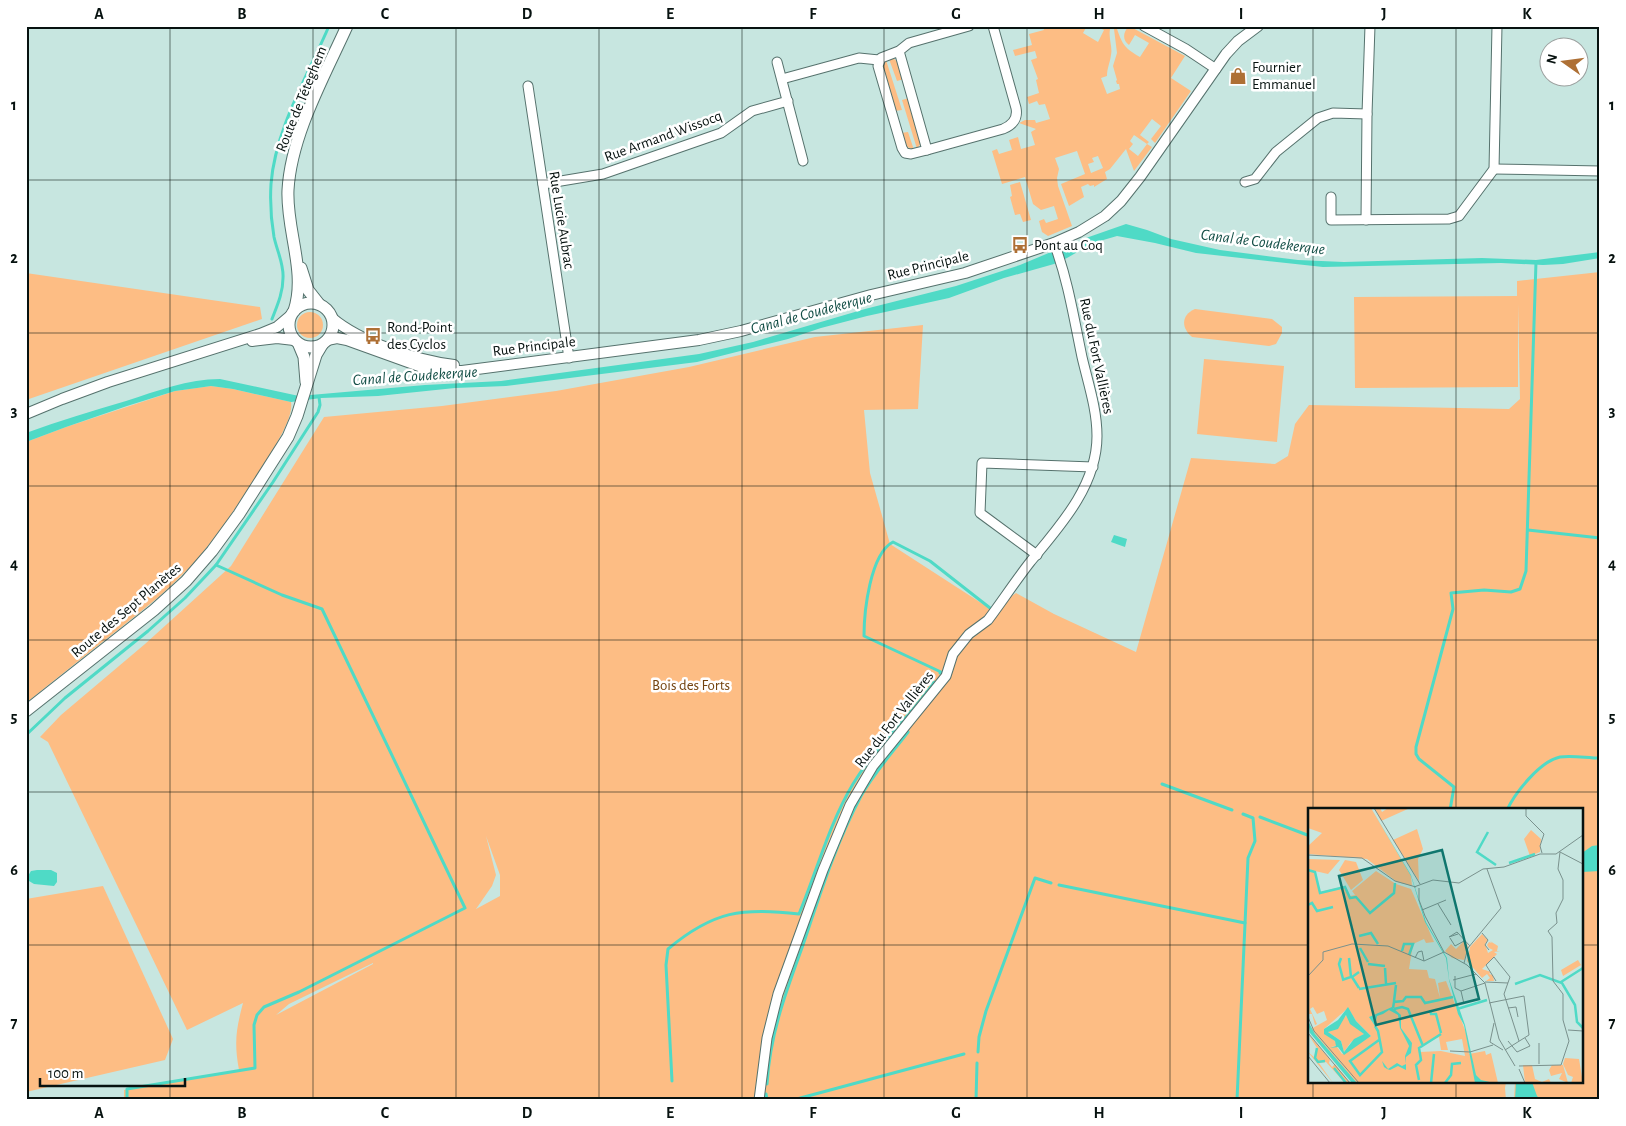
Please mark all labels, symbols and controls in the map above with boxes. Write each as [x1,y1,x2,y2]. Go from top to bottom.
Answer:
text: A [94,6,104,22]
text: B [237,6,247,22]
text: C [381,6,390,22]
text: D [522,6,533,22]
text: E [666,6,674,22]
text: F [809,6,817,22]
text: G [951,6,961,22]
text: H [1093,6,1105,22]
text: I [1239,6,1243,22]
text: J [1381,6,1387,22]
text: K [1522,6,1532,22]
north arrow [1538,38,1588,88]
street label: Route de Téteghem [273,44,330,154]
text: N [1544,53,1560,66]
place label: Fournier Emmanuel [1252,60,1316,92]
shop icon: Fournier Emmanuel [1228,66,1248,86]
text: 1 [11,97,17,113]
text: 1 [1609,97,1615,113]
street label: Rue Armand Wissocq [602,108,724,165]
street label: Rue Lucie Aubrac [546,170,577,270]
water label: Canal de Coudekerque [1200,226,1326,259]
bus stop icon: Pont au Coq [1010,235,1030,255]
place label: Pont au Coq [1034,238,1103,253]
street label: Rue Principale [886,248,970,283]
text: 2 [10,250,18,266]
text: 2 [1608,250,1616,266]
water label: Canal de Coudekerque [749,289,874,338]
street label: Rue du Fort Vallières [1077,297,1116,415]
place label: Rond-Point des Cyclos [387,320,453,352]
bus stop icon: Rond-Point des Cyclos [363,326,383,346]
street label: Rue Principale [492,334,576,359]
water label: Canal de Coudekerque [352,364,478,389]
text: 3 [11,403,18,419]
text: 3 [1609,403,1616,419]
text: 4 [10,556,18,572]
text: 4 [1608,556,1616,572]
street label: Route des Sept Planètes [69,560,184,660]
street label: Rue du Fort Vallières [852,668,937,770]
park label: Bois des Forts [652,678,730,693]
text: 5 [11,709,18,725]
text: 5 [1609,709,1616,725]
inset map [1308,808,1584,1084]
text: 6 [10,862,18,878]
text: 6 [1608,862,1616,878]
text: 7 [11,1015,18,1031]
text: 7 [1609,1015,1616,1031]
scale bar [40,1056,185,1088]
text: 100 m [48,1066,83,1081]
text: A [94,1105,104,1121]
text: B [237,1105,247,1121]
text: C [381,1105,390,1121]
text: D [522,1105,533,1121]
text: E [666,1105,674,1121]
text: F [809,1105,817,1121]
text: G [951,1105,961,1121]
text: H [1093,1105,1105,1121]
text: I [1239,1105,1243,1121]
text: J [1381,1105,1387,1121]
text: K [1522,1105,1532,1121]

